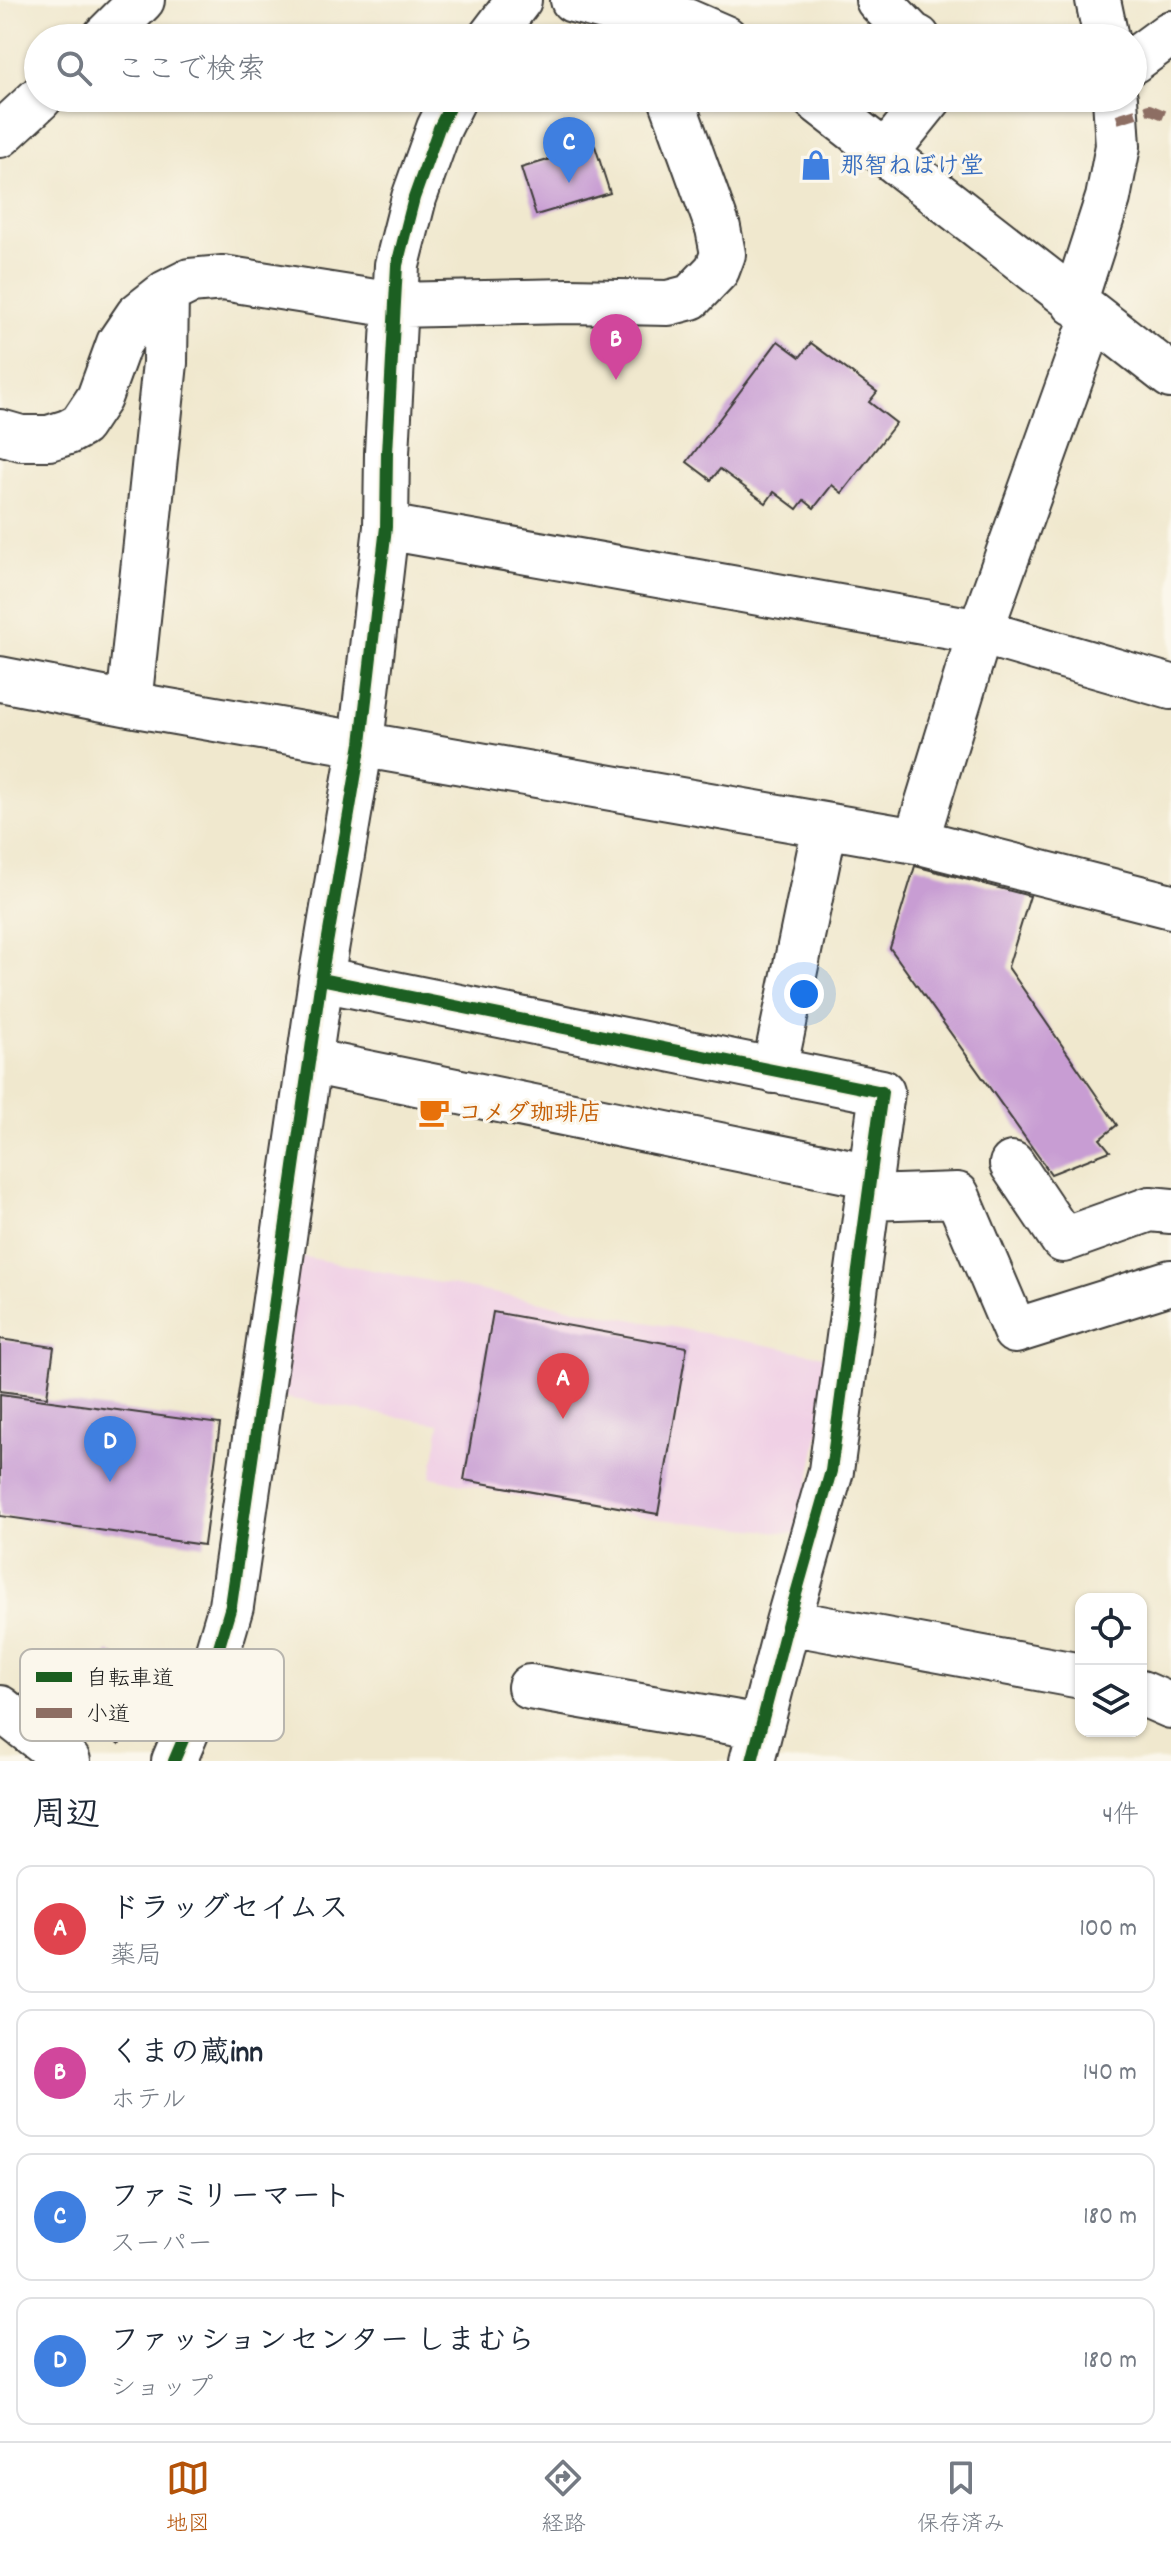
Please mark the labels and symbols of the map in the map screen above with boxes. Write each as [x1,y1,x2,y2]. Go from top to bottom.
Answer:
pin: C [543,117,595,183]
shop icon: 那智ねぼけ堂 [799,148,833,182]
place label: 那智ねぼけ堂 [840,151,984,185]
pin: B [590,314,642,380]
your location [784,974,824,1014]
cafe icon: コメダ珈琲店 [417,1095,451,1129]
place label: コメダ珈琲店 [458,1098,602,1132]
pin: A [537,1353,589,1419]
pin: D [84,1416,136,1482]
legend [20,1649,284,1741]
text: 自転車道 [86,1665,174,1696]
text: 小道 [86,1701,130,1732]

